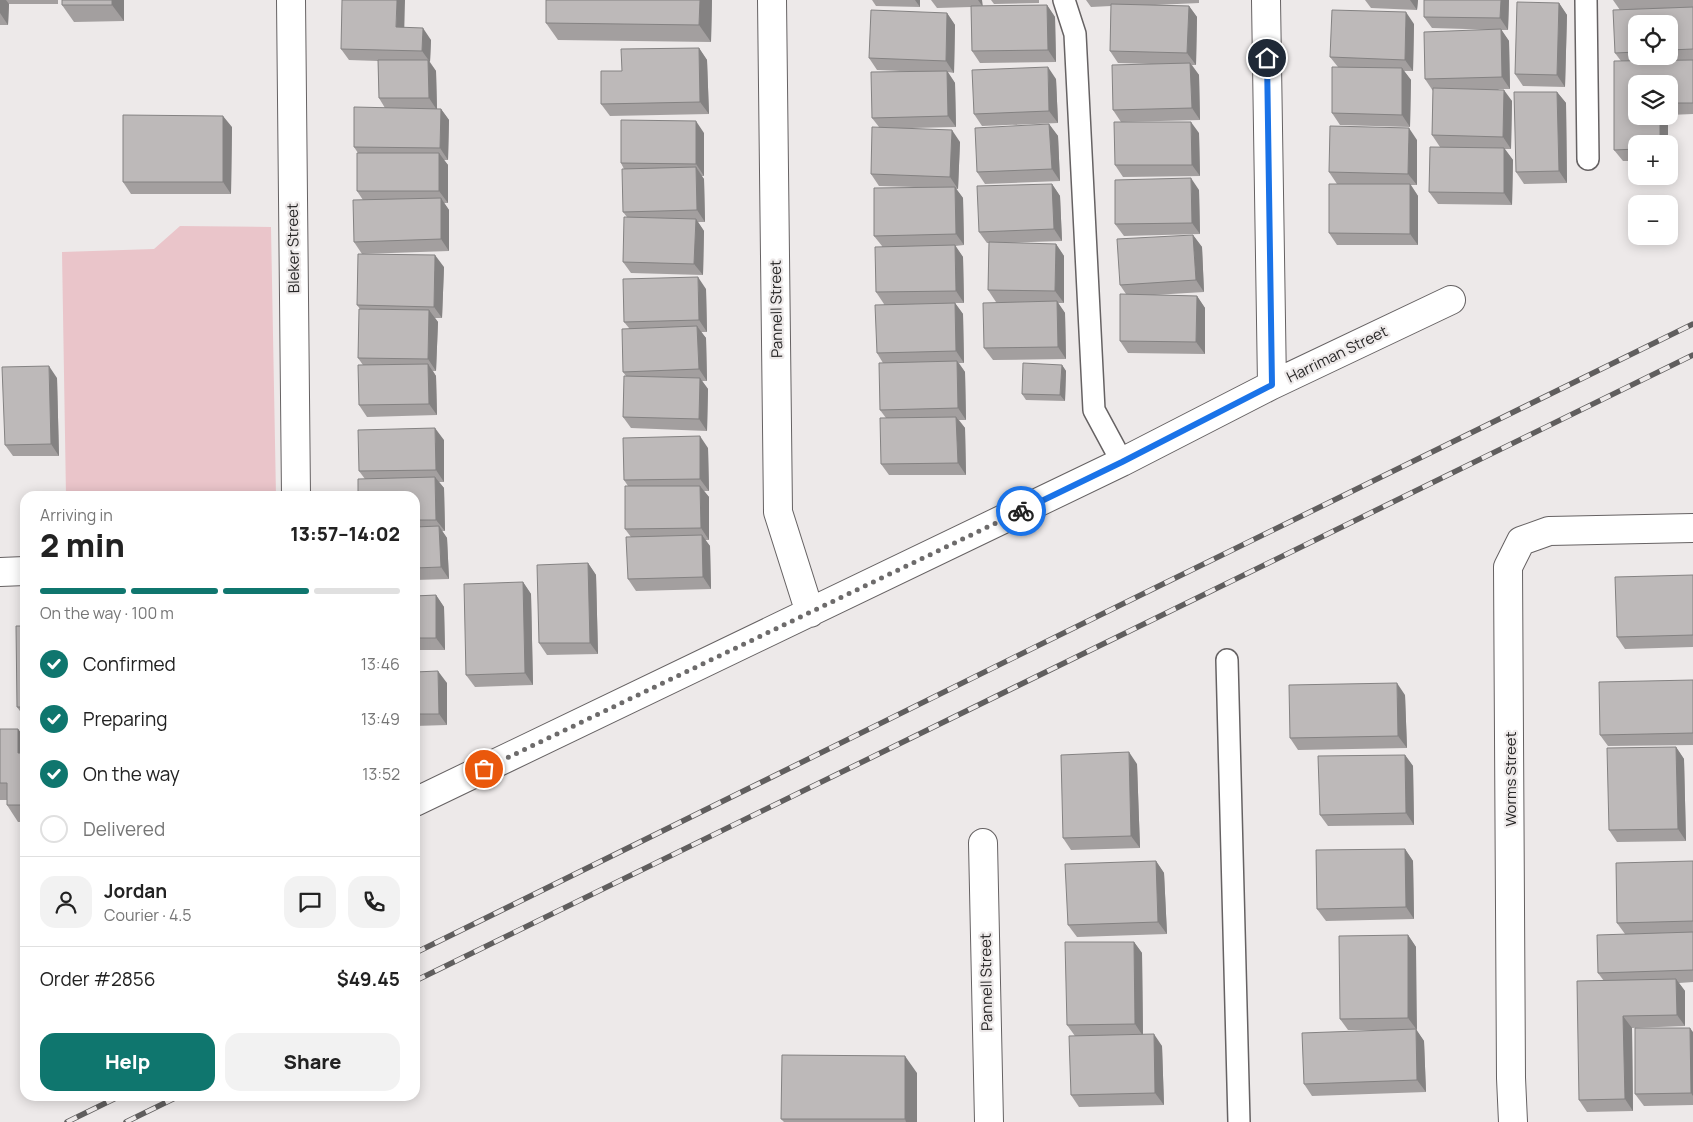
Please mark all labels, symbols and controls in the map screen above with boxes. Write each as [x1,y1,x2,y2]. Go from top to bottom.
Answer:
map controls [1628,15,1678,245]
button: locate [1628,15,1678,65]
pin [1246,37,1288,79]
icon: home [1253,44,1281,72]
button: layers [1628,75,1678,125]
button: + [1628,135,1678,185]
button: − [1628,195,1678,245]
street label: Bleker Street [282,203,304,293]
street label: Pannell Street [765,260,787,358]
street label: Harriman Street [1283,320,1391,388]
courier [996,486,1046,536]
icon: bike [1007,497,1035,525]
text: Arriving in [40,504,113,526]
text: 13:57–14:02 [290,521,400,547]
text: 2 min [40,523,125,567]
text: On the way · 100 m [40,602,174,624]
icon: check [40,650,68,678]
text: Confirmed [83,651,176,677]
text: 13:46 [361,653,400,675]
icon: check [40,705,68,733]
text: Preparing [83,706,168,732]
text: 13:49 [361,708,400,730]
street label: Worms Street [1500,731,1521,827]
pin [463,748,505,790]
icon: bag [470,755,498,783]
icon: check [40,760,68,788]
text: On the way [83,761,180,787]
text: 13:52 [362,763,400,785]
text: Delivered [83,816,165,842]
button: person [40,876,92,928]
button: chat [284,876,336,928]
button: phone [348,876,400,928]
text: Jordan [104,878,167,904]
text: Courier · 4.5 [104,904,191,926]
street label: Pannell Street [975,933,997,1031]
text: Order #2856 [40,966,156,992]
text: $49.45 [337,966,400,992]
button: Help [40,1033,215,1091]
button: Share [225,1033,400,1091]

